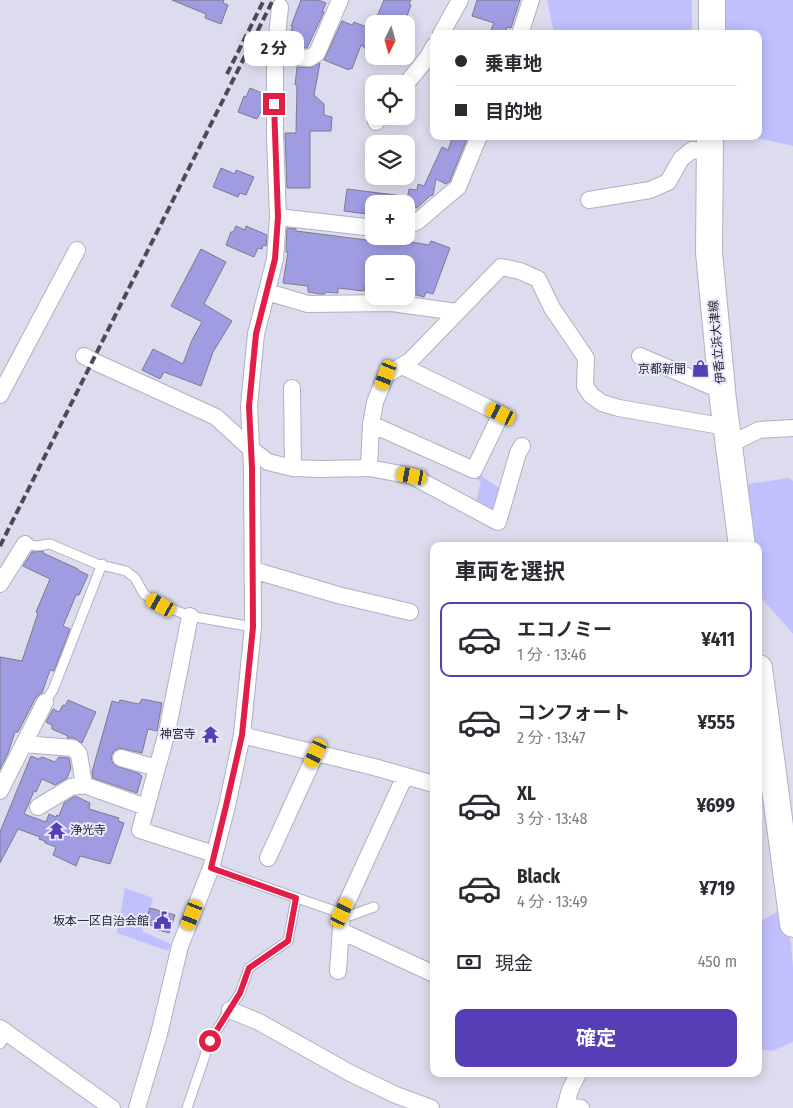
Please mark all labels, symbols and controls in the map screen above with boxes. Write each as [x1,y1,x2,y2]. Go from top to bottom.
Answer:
north arrow [365,15,415,65]
map controls [365,15,415,305]
callout: 2 分 [244,32,304,66]
text: 2 分 [261,39,287,58]
text: 乗車地 [485,52,542,75]
button: locate [365,75,415,125]
route end [263,93,285,115]
text: 目的地 [485,100,542,123]
button: layers [365,135,415,185]
button: + [365,195,415,245]
button: − [365,255,415,305]
street label: 伊香立浜大津線 [706,300,728,384]
car [373,358,398,392]
shop icon: 京都新聞 [690,359,710,379]
place label: 京都新聞 [638,362,686,376]
car [484,401,517,427]
car [395,466,428,486]
text: 車両を選択 [455,558,565,585]
car [144,591,177,619]
icon: car [457,617,502,662]
text: エコノミー [517,618,612,641]
text: ¥411 [701,628,735,651]
text: 1 分 · 13:46 [517,645,586,664]
icon: car [457,700,502,745]
text: コンフォート [517,701,630,724]
text: ¥555 [698,711,735,734]
temple icon: 神宮寺 [200,724,220,744]
place label: 神宮寺 [160,727,196,741]
text: 2 分 · 13:47 [517,728,585,747]
car [302,736,329,770]
text: XL [517,782,536,805]
icon: car [457,783,502,828]
text: ¥699 [696,794,735,817]
text: 3 分 · 13:48 [517,809,587,828]
temple icon: 浄光寺 [46,820,66,840]
place label: 浄光寺 [70,823,106,837]
text: Black [517,865,560,888]
icon: car [457,866,502,911]
text: ¥719 [699,877,735,900]
text: 4 分 · 13:49 [517,892,587,911]
car [328,896,355,930]
car [179,898,204,932]
public building icon: 坂本一区自治会館 [153,911,173,931]
place label: 坂本一区自治会館 [53,914,149,928]
icon: cash [455,948,483,976]
text: 現金 [495,952,533,975]
text: 450 m [698,952,737,971]
button: 確定 [455,1009,737,1067]
route start [199,1030,221,1052]

